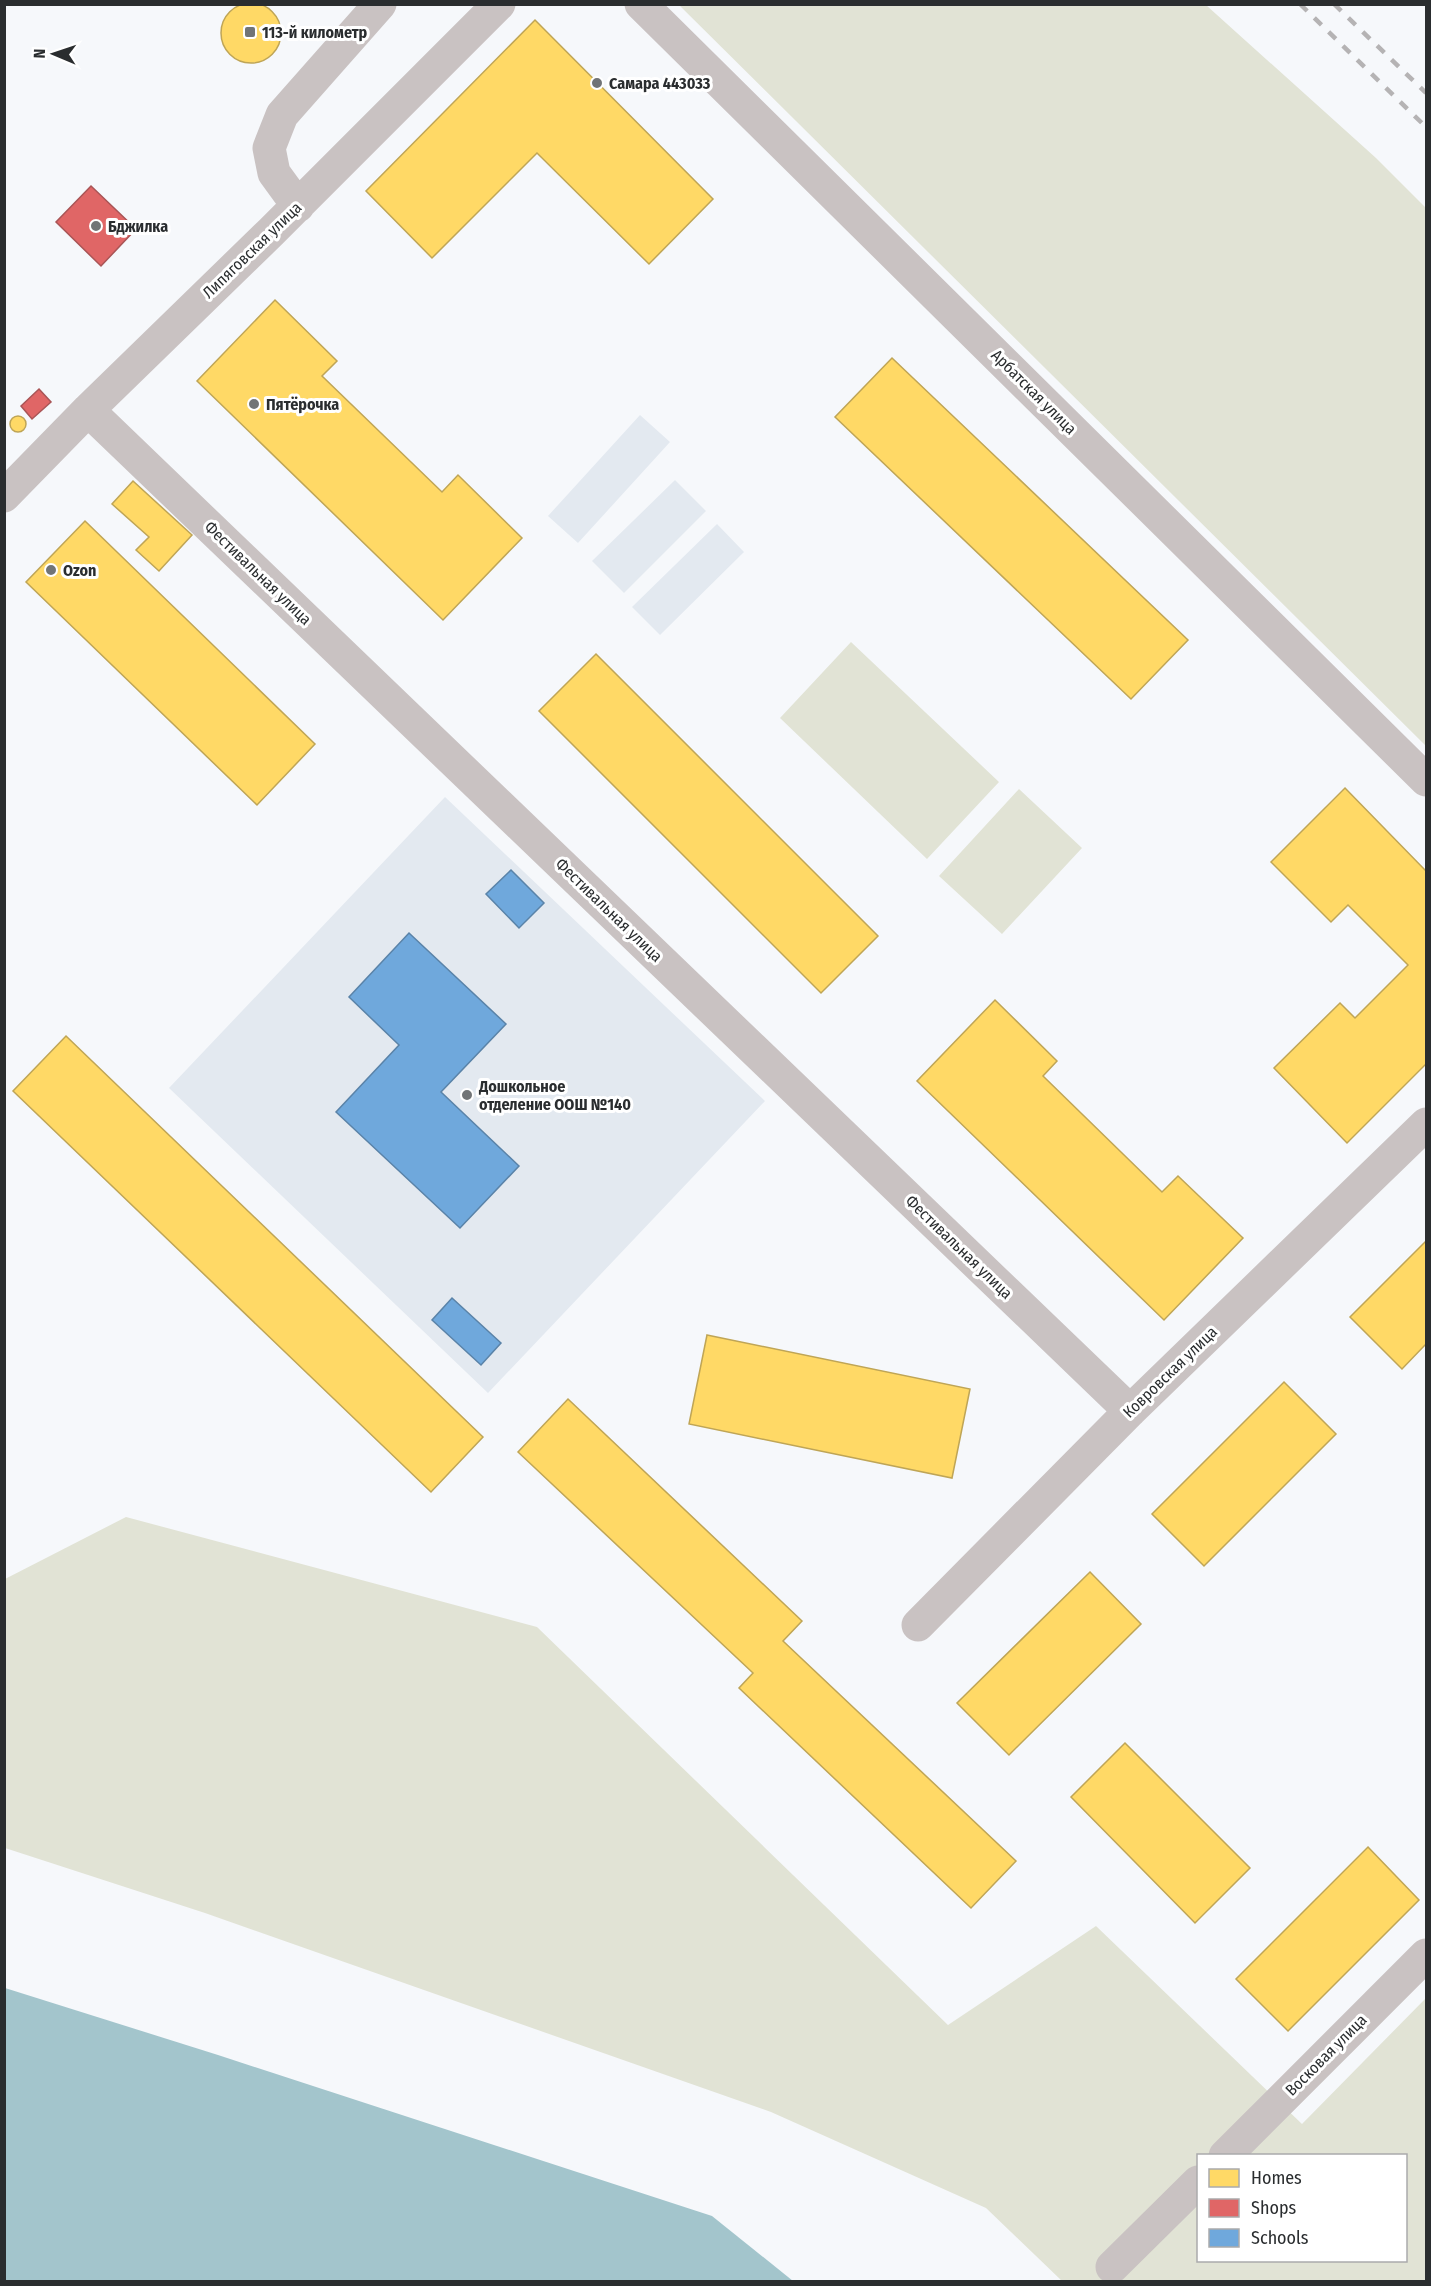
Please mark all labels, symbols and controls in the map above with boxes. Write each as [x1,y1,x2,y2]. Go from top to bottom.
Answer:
place label: 113-й километр [262,23,368,42]
north arrow [24,24,84,84]
marker: 113-й километр [243,25,257,39]
text: N [30,48,49,59]
place label: Самара 443033 [609,74,711,93]
marker: Самара 443033 [590,76,604,90]
street label: Липяговская улица [199,198,306,302]
place label: Бджилка [108,217,168,236]
marker: Бджилка [89,219,103,233]
street label: Арбатская улица [988,346,1081,439]
place label: Пятёрочка [266,395,339,414]
marker: Пятёрочка [247,397,261,411]
street label: Фестивальная улица [201,517,315,629]
place label: Ozon [63,561,96,580]
marker: Ozon [44,563,58,577]
street label: Фестивальная улица [552,854,666,966]
place label: Дошкольное отделение ООШ №140 [478,1077,631,1114]
marker: Дошкольное отделение ООШ №140 [460,1088,474,1102]
street label: Фестивальная улица [902,1191,1016,1303]
street label: Ковровская улица [1119,1322,1221,1422]
street label: Восковая улица [1281,2010,1371,2100]
legend [1197,2154,1407,2262]
text: Homes [1251,2167,1302,2189]
text: Shops [1251,2197,1296,2219]
text: Schools [1251,2227,1309,2249]

